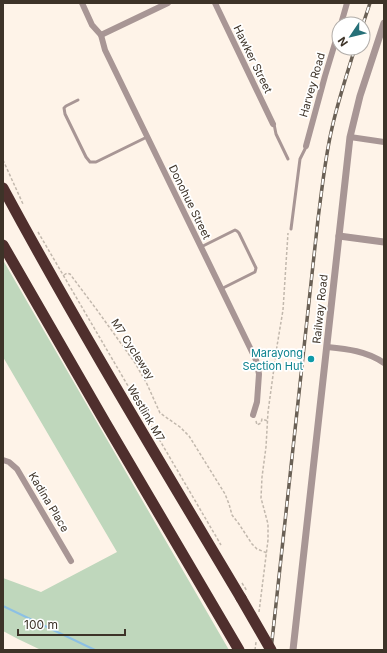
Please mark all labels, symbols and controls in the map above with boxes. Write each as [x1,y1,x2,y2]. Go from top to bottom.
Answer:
north arrow [331,16,371,56]
street label: Hawker Street [231,23,276,96]
text: N [335,34,351,49]
street label: Harvey Road [296,51,328,119]
street label: Donohue Street [166,162,214,242]
street label: Railway Road [309,274,331,344]
street label: M7 Cycleway [108,316,158,382]
place label: Marayong Section Hut [243,346,303,373]
marker: Marayong Section Hut [306,354,316,364]
street label: Westlink M7 [124,382,168,444]
street label: Kadina Place [26,470,72,534]
scale bar [18,611,125,637]
text: 100 m [24,617,58,632]

